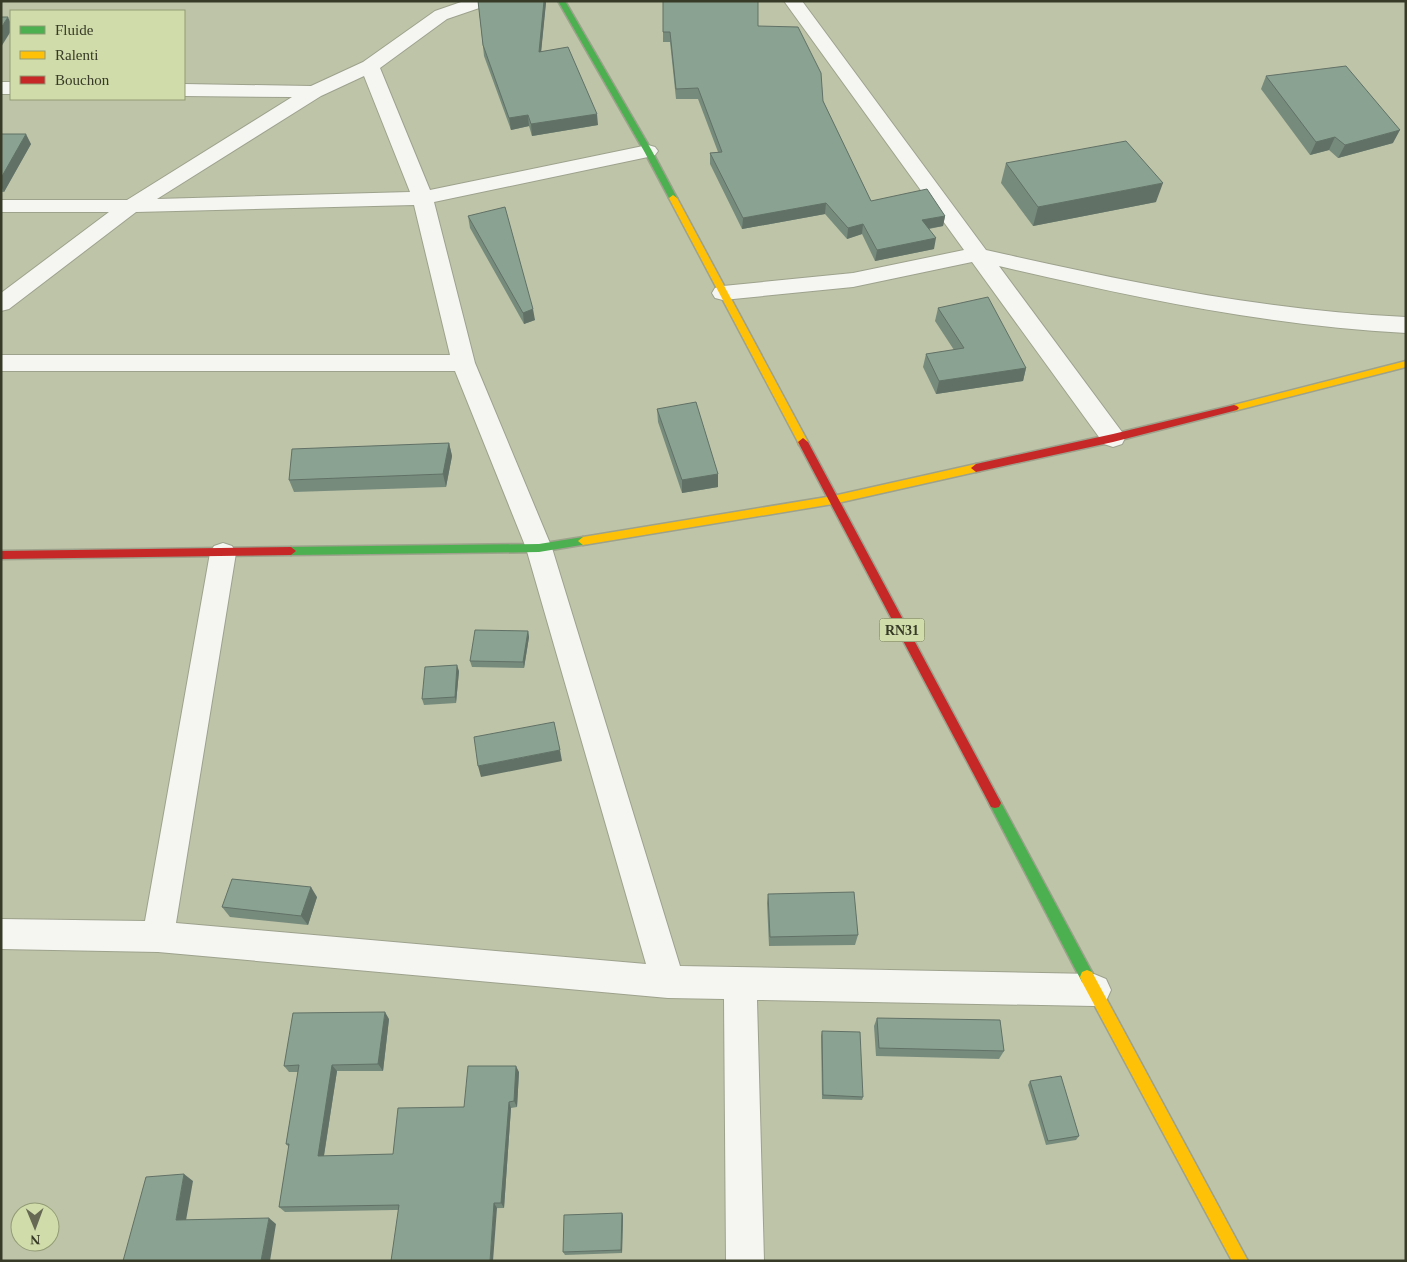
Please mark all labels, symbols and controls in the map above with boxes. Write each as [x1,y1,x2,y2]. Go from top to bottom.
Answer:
legend [10,10,185,100]
text: Fluide [55,22,94,38]
text: Ralenti [55,47,98,63]
text: Bouchon [55,72,110,88]
road number: RN31 [880,618,924,642]
north arrow [10,1202,60,1252]
text: N [30,1232,40,1247]

